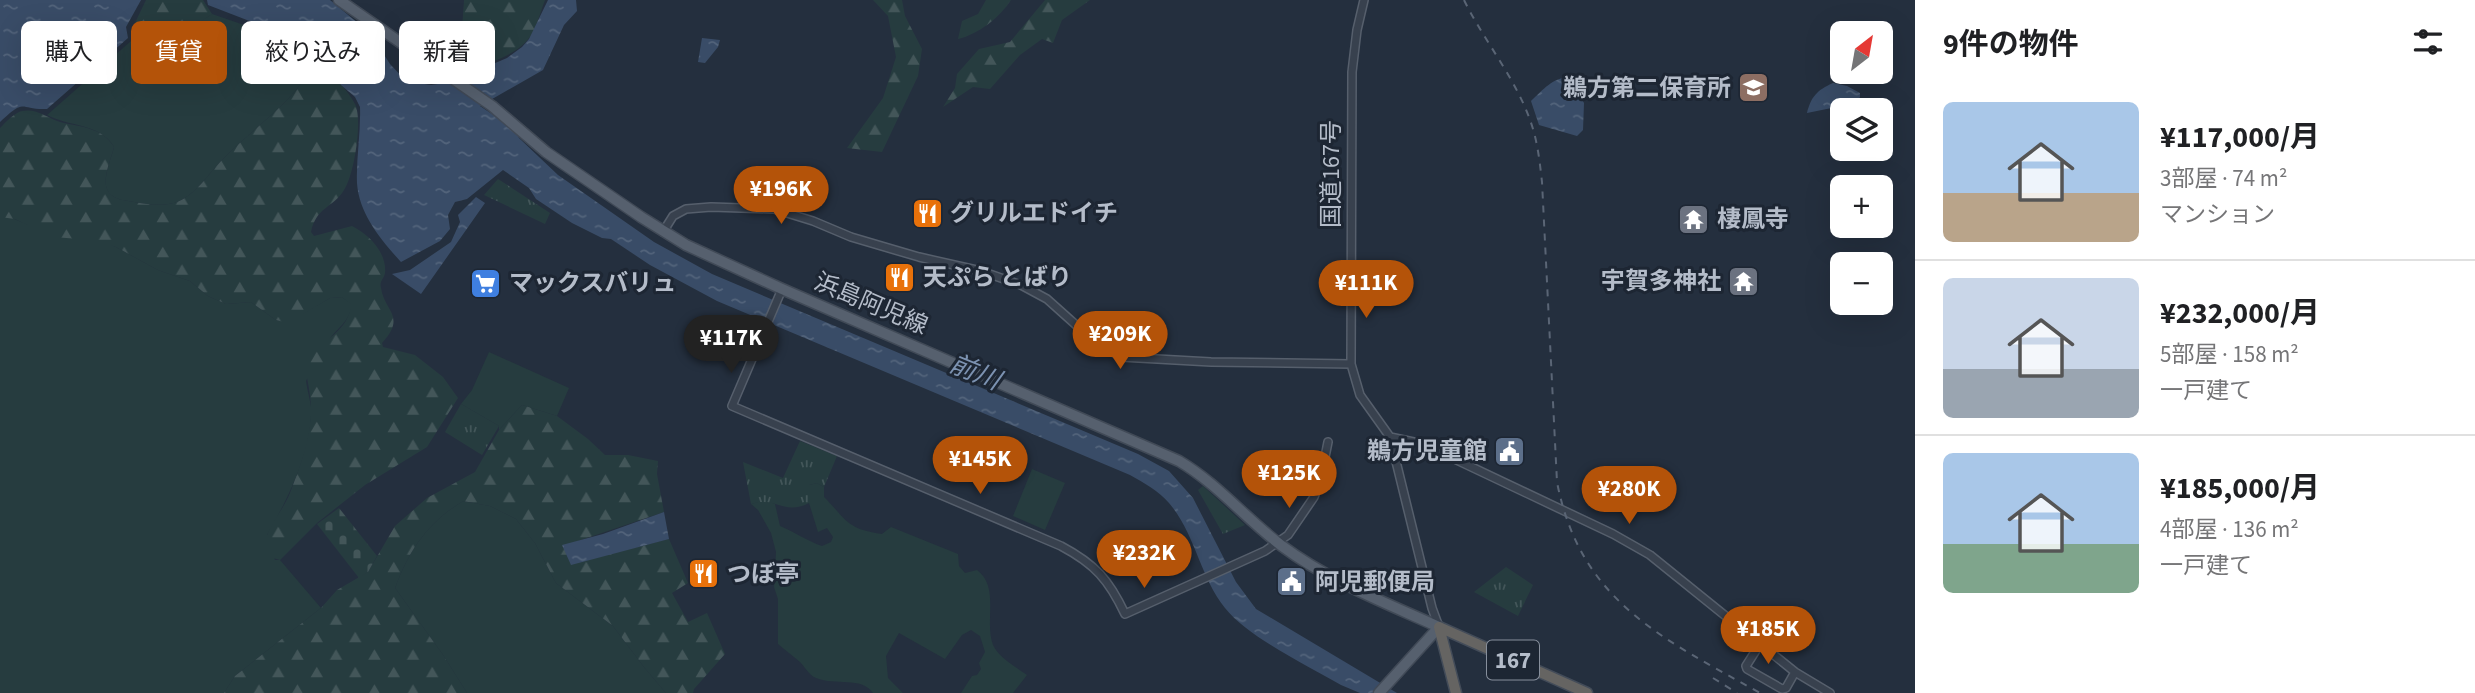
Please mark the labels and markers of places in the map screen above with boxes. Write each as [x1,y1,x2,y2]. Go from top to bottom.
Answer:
place label: 鵜方第二保育所 [1563,71,1731,106]
school or university icon: 鵜方第二保育所 [1737,71,1771,105]
pin: ¥196K [732,166,830,226]
restaurant icon: グリルエドイチ [910,196,944,230]
place label: グリルエドイチ [950,196,1118,231]
temple icon: 棲鳳寺 [1677,202,1711,236]
place label: 棲鳳寺 [1717,202,1789,237]
restaurant icon: 天ぷら とばり [883,260,917,294]
place label: 天ぷら とばり [923,260,1072,295]
pin: ¥111K [1317,260,1415,320]
place label: 宇賀多神社 [1601,264,1721,299]
temple icon: 宇賀多神社 [1727,264,1761,298]
supermarket icon: マックスバリュ [469,266,503,300]
place label: マックスバリュ [509,266,676,301]
pin: ¥209K [1071,312,1169,371]
pin: ¥117K [682,316,780,375]
place label: 鵜方児童館 [1367,434,1487,469]
public building icon: 鵜方児童館 [1493,434,1527,468]
pin: ¥145K [931,436,1029,496]
pin: ¥125K [1240,450,1338,510]
pin: ¥280K [1580,466,1678,526]
pin: ¥232K [1095,530,1193,590]
restaurant icon: つぼ亭 [687,557,721,591]
place label: つぼ亭 [727,557,799,592]
public building icon: 阿児郵便局 [1275,565,1309,599]
place label: 阿児郵便局 [1315,565,1435,600]
pin: ¥185K [1719,606,1817,666]

